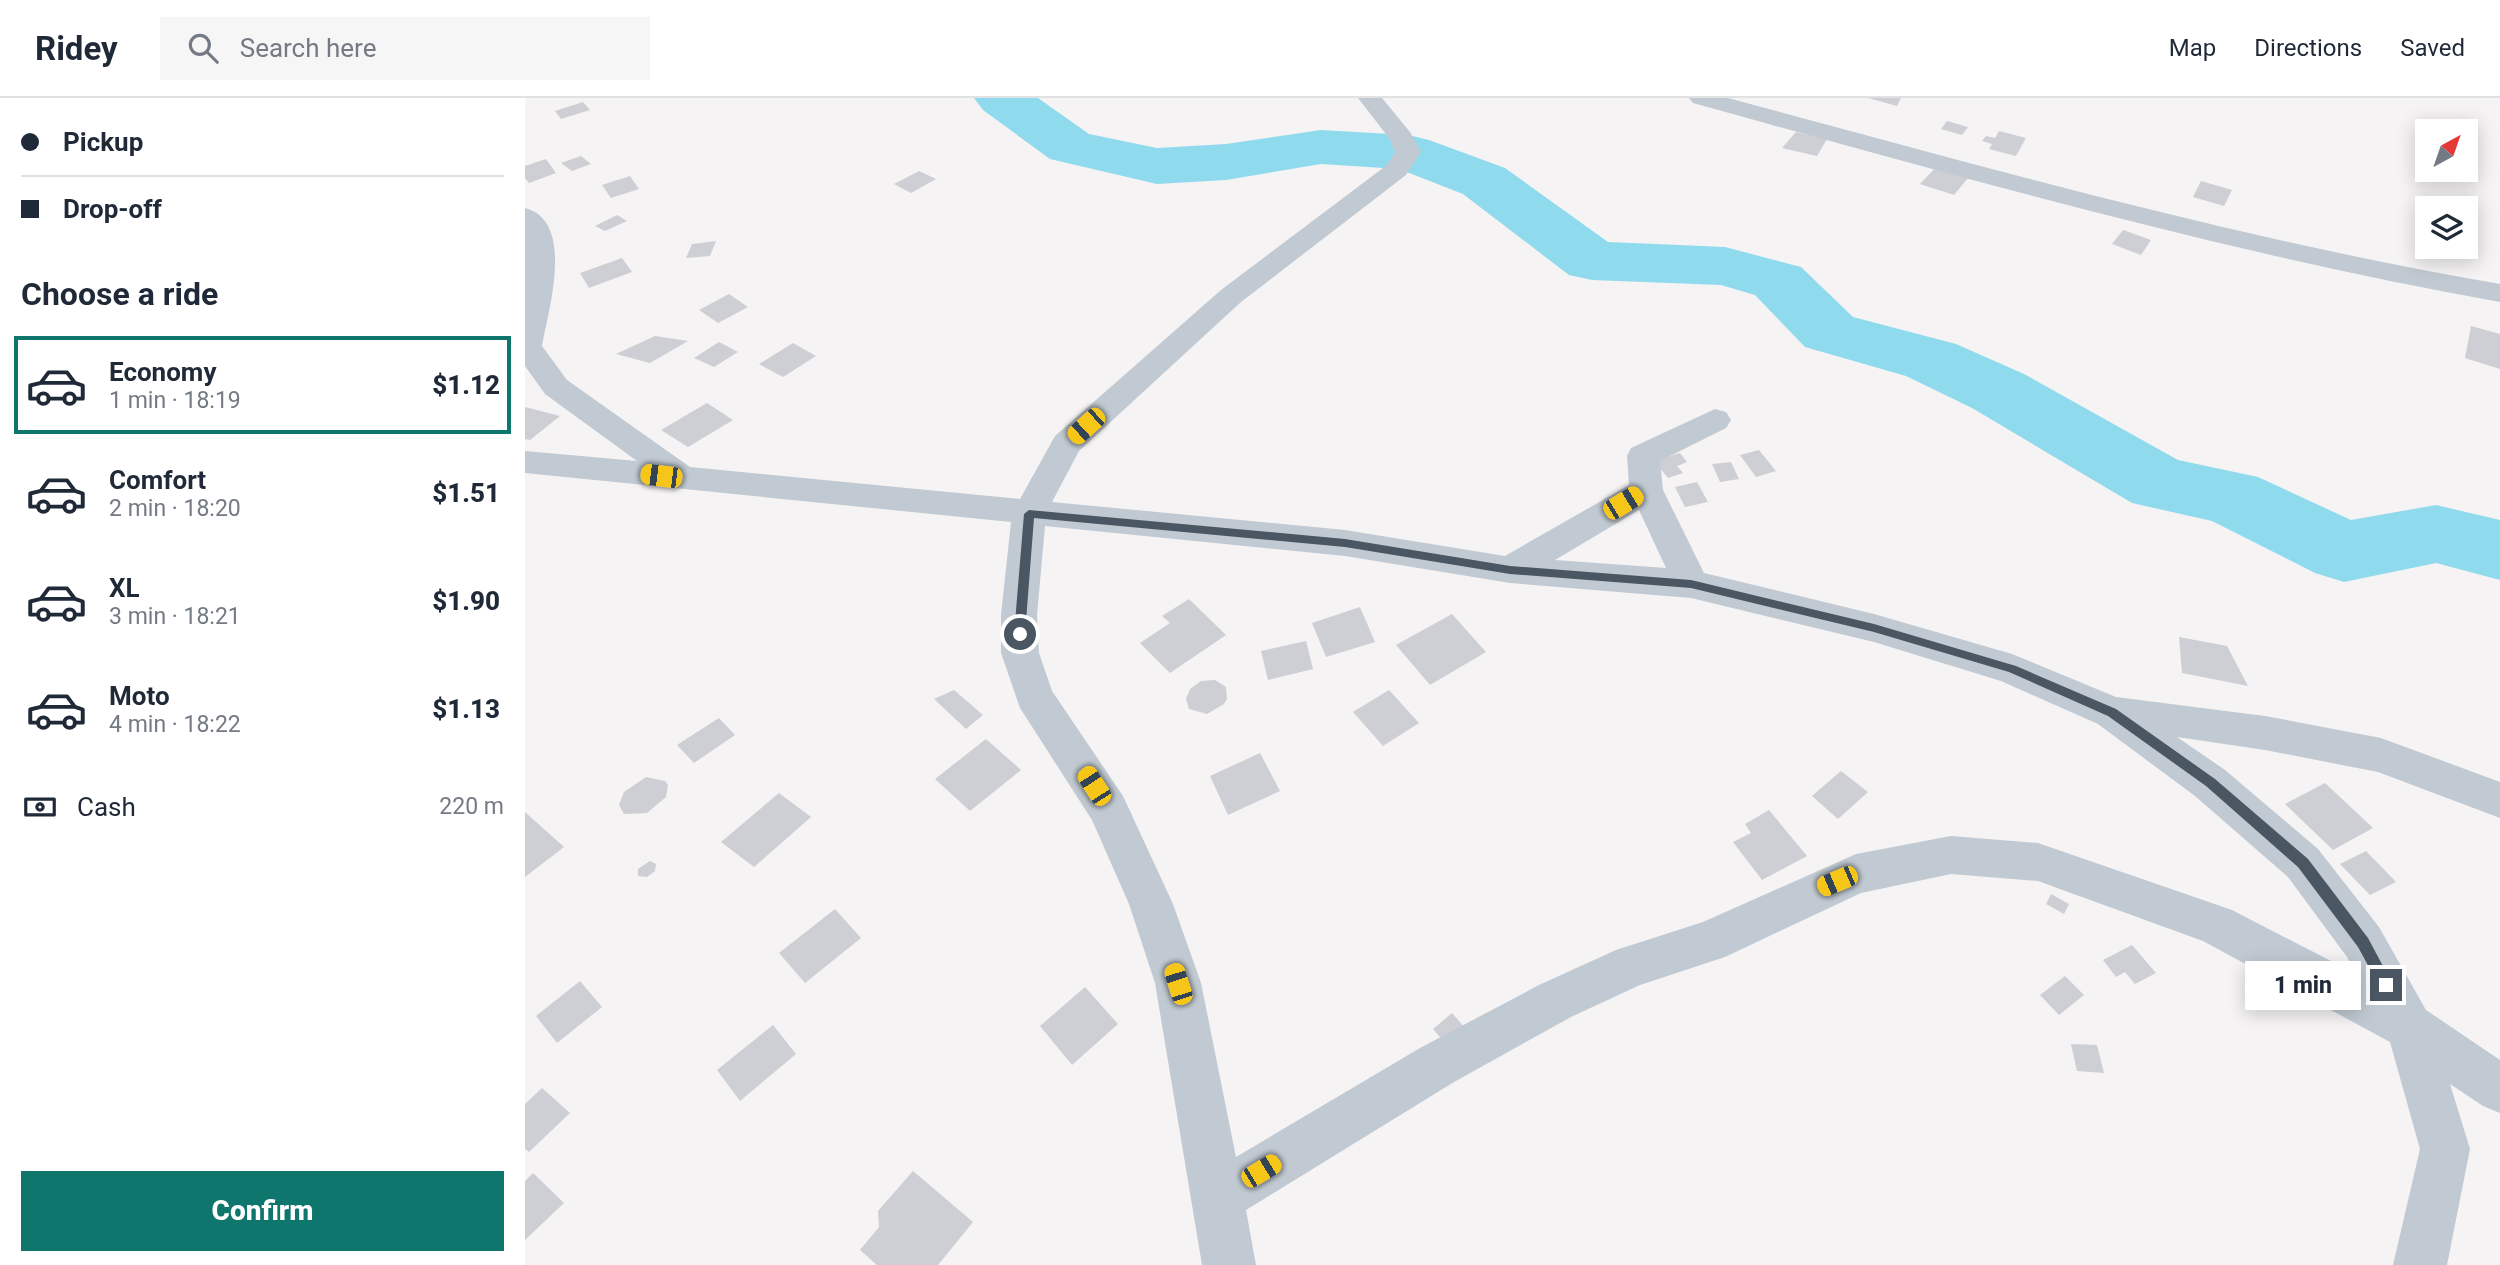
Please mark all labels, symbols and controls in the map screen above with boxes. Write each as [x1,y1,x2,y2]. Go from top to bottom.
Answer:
search box [160,17,650,80]
text: Ridey [35,29,118,68]
icon: search [184,29,222,67]
text: Search here [240,33,376,63]
text: Map [2169,34,2216,62]
text: Directions [2254,34,2362,62]
text: Saved [2400,34,2465,62]
north arrow [2415,119,2478,182]
map controls [2415,119,2478,259]
text: Pickup [63,127,143,157]
text: Drop-off [63,194,162,224]
button: layers [2415,196,2478,259]
text: Choose a ride [21,275,218,313]
icon: car [25,354,88,417]
text: Economy [109,357,216,387]
text: $1.12 [432,370,500,400]
text: 1 min · 18:19 [109,387,241,414]
car [1064,404,1109,448]
icon: car [25,462,88,525]
car [639,463,684,489]
text: Comfort [109,465,206,495]
text: $1.51 [432,478,500,508]
car [1600,483,1647,523]
text: 2 min · 18:20 [109,495,241,522]
icon: car [25,570,88,633]
text: XL [109,573,140,603]
text: $1.90 [432,586,500,616]
text: 3 min · 18:21 [109,603,241,630]
route start [1004,618,1036,650]
icon: car [25,678,88,741]
text: Moto [109,681,170,711]
text: $1.13 [432,694,500,724]
text: 4 min · 18:22 [109,711,241,738]
car [1074,763,1115,809]
icon: cash [21,788,59,826]
text: Cash [77,792,136,822]
text: 220 m [439,793,504,820]
car [1814,863,1861,899]
callout: 1 min [2246,960,2361,1010]
car [1162,961,1195,1007]
route end [2370,969,2402,1001]
text: 1 min [2274,972,2332,999]
car [1238,1151,1285,1191]
button: Confirm [21,1171,504,1251]

